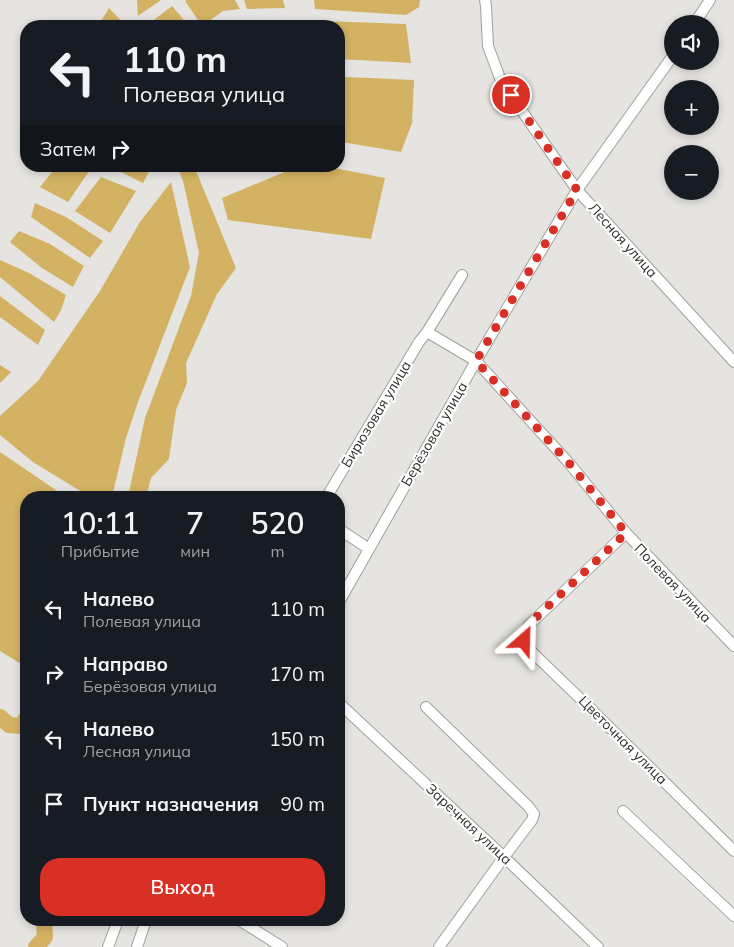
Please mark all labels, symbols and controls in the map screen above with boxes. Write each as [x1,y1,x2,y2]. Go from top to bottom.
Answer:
map controls [664,15,719,200]
button: sound [664,15,719,70]
text: 110 m [123,37,227,81]
icon: left [40,40,105,105]
pin [490,74,532,116]
text: Полевая улица [123,80,285,108]
button: + [664,80,719,135]
icon: arrive [497,81,525,109]
icon: right [106,135,134,163]
text: Затем [40,137,96,161]
button: − [664,145,719,200]
street label: Лесная улица [585,199,661,281]
street label: Бирюзовая улица [337,357,415,471]
street label: Берёзовая улица [397,379,471,489]
text: 10:11 [61,504,140,542]
text: 7 [186,504,204,542]
text: 520 [250,504,304,542]
street label: Полевая улица [631,540,715,626]
text: Прибытие [61,541,139,561]
text: мин [180,541,210,561]
text: m [270,541,285,561]
text: Налево [83,587,155,611]
icon: left [40,595,68,623]
text: 110 m [269,597,325,621]
text: Полевая улица [83,611,201,631]
position arrow [497,614,549,666]
text: Направо [83,652,168,676]
icon: right [40,660,68,688]
text: 170 m [269,662,325,686]
text: Берёзовая улица [83,676,217,696]
street label: Цветочная улица [575,692,671,788]
text: Налево [83,717,155,741]
icon: left [40,725,68,753]
text: 150 m [269,727,325,751]
text: Лесная улица [83,741,191,761]
street label: Заречная улица [422,780,516,868]
icon: arrive [40,790,68,818]
text: Пункт назначения [83,792,259,816]
text: 90 m [281,792,325,816]
button: Выход [40,858,325,916]

